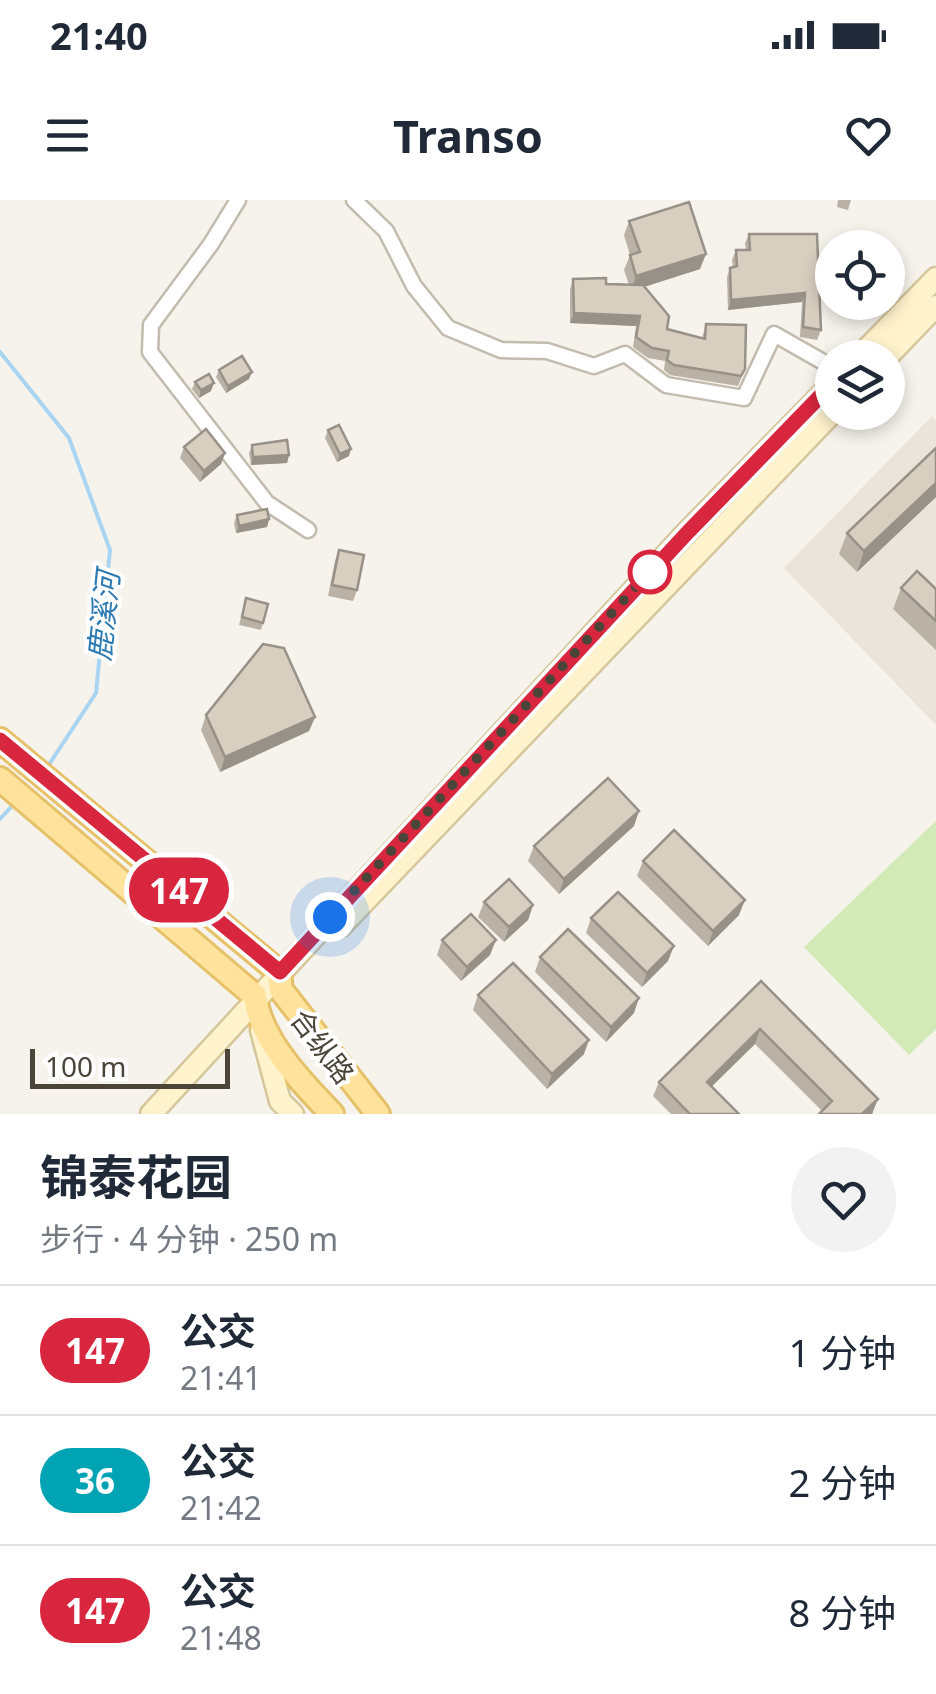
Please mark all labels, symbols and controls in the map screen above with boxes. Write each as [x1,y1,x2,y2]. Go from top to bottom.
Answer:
text: 21:40 [50,9,148,61]
text: Transo [393,105,543,166]
icon: menu [40,108,95,163]
icon: heart [841,108,896,163]
map controls [815,230,905,430]
button: locate [815,230,905,320]
button: layers [815,340,905,430]
unlabelled marker [629,551,671,593]
water label: 鹿溪河 [78,564,129,663]
line badge: 147 [121,858,236,922]
text: 147 [149,867,209,914]
your location [305,892,355,942]
street label: 合纵路 [283,1001,363,1091]
scale bar [30,1044,230,1088]
text: 100 m [45,1047,127,1085]
text: 锦泰花园 [40,1144,232,1209]
button: heart [791,1147,896,1252]
text: 步行 · 4 分钟 · 250 m [40,1217,338,1260]
text: 公交 [180,1304,256,1356]
text: 1 分钟 [788,1326,896,1378]
text: 147 [65,1327,125,1374]
text: 21:41 [180,1356,262,1399]
text: 公交 [180,1434,256,1486]
text: 2 分钟 [788,1456,896,1508]
text: 36 [75,1457,115,1504]
text: 21:42 [180,1486,262,1529]
text: 公交 [180,1564,256,1616]
text: 8 分钟 [788,1586,896,1638]
text: 147 [65,1587,125,1634]
text: 21:48 [180,1616,262,1659]

